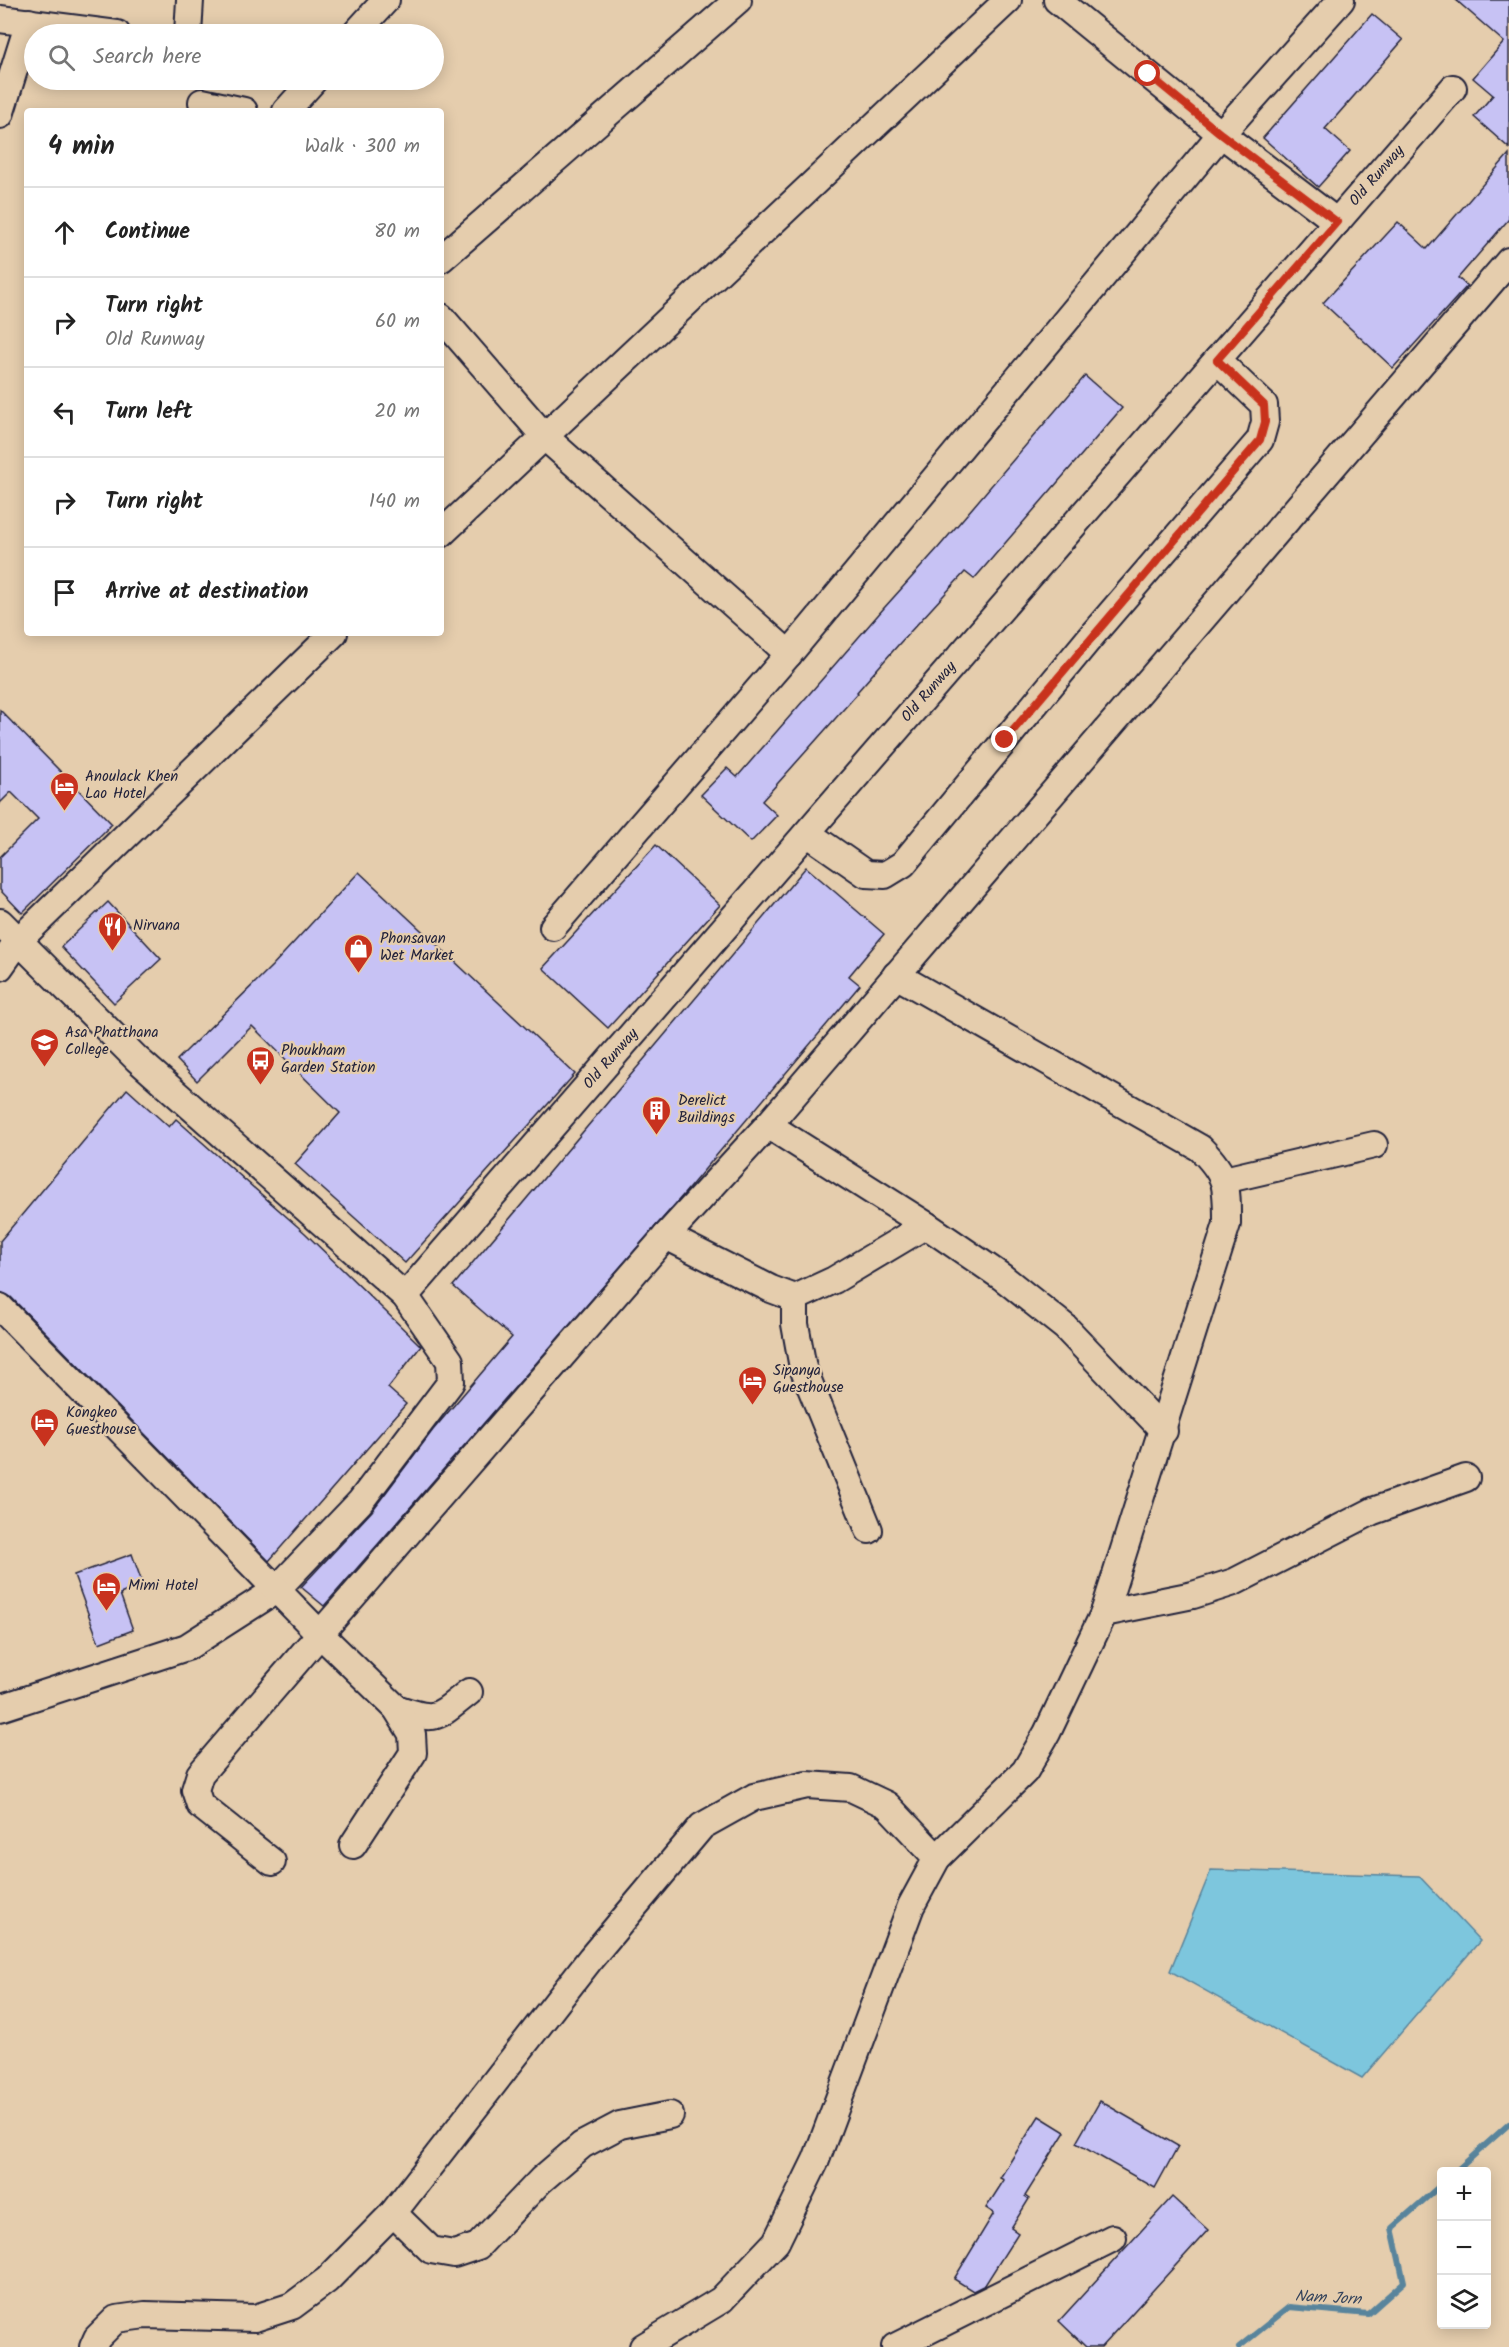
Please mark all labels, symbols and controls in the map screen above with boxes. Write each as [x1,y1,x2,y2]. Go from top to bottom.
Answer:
search box [24,24,444,90]
text: Search here [93,40,201,75]
icon: search [45,41,78,74]
route start [1134,60,1160,86]
text: 4 min [48,126,115,168]
text: Walk · 300 m [305,131,420,163]
street label: Old Runway [1344,139,1411,212]
text: Continue [105,215,190,250]
icon: ahead [48,216,81,249]
text: 80 m [374,216,420,248]
text: Turn right [105,289,203,324]
icon: right [48,306,81,339]
text: 60 m [375,306,420,338]
text: Old Runway [105,324,204,356]
text: Turn left [105,395,192,430]
icon: left [48,396,81,429]
text: 20 m [374,396,420,428]
text: Turn right [105,485,203,520]
icon: right [48,486,81,519]
text: 140 m [369,486,420,518]
text: Arrive at destination [105,575,308,610]
icon: arrive [48,576,81,609]
street label: Old Runway [896,655,963,728]
route end [991,726,1017,752]
place label: Anoulack Khen Lao Hotel [85,765,178,806]
hotel icon: Anoulack Khen Lao Hotel [48,770,80,812]
restaurant icon: Nirvana [96,910,128,952]
place label: Nirvana [133,914,180,938]
place label: Phonsavan Wet Market [380,927,454,968]
shop icon: Phonsavan Wet Market [343,932,375,974]
place label: Asa Phatthana College [65,1021,159,1062]
street label: Old Runway [578,1022,645,1095]
school or university icon: Asa Phatthana College [28,1026,60,1068]
place label: Phoukham Garden Station [281,1039,375,1080]
bus stop icon: Phoukham Garden Station [244,1044,276,1086]
place label: Derelict Buildings [678,1089,735,1130]
building icon: Derelict Buildings [641,1094,673,1136]
place label: Sipanya Guesthouse [773,1359,844,1400]
hotel icon: Sipanya Guesthouse [736,1364,768,1406]
place label: Kongkeo Guesthouse [66,1401,137,1442]
hotel icon: Kongkeo Guesthouse [29,1406,61,1448]
hotel icon: Mimi Hotel [91,1570,123,1612]
place label: Mimi Hotel [128,1574,198,1598]
map controls [1437,2167,1491,2329]
button: + [1437,2167,1491,2221]
button: − [1437,2221,1491,2275]
button: layers [1437,2275,1491,2329]
water label: Nam Jorn [1294,2284,1363,2312]

